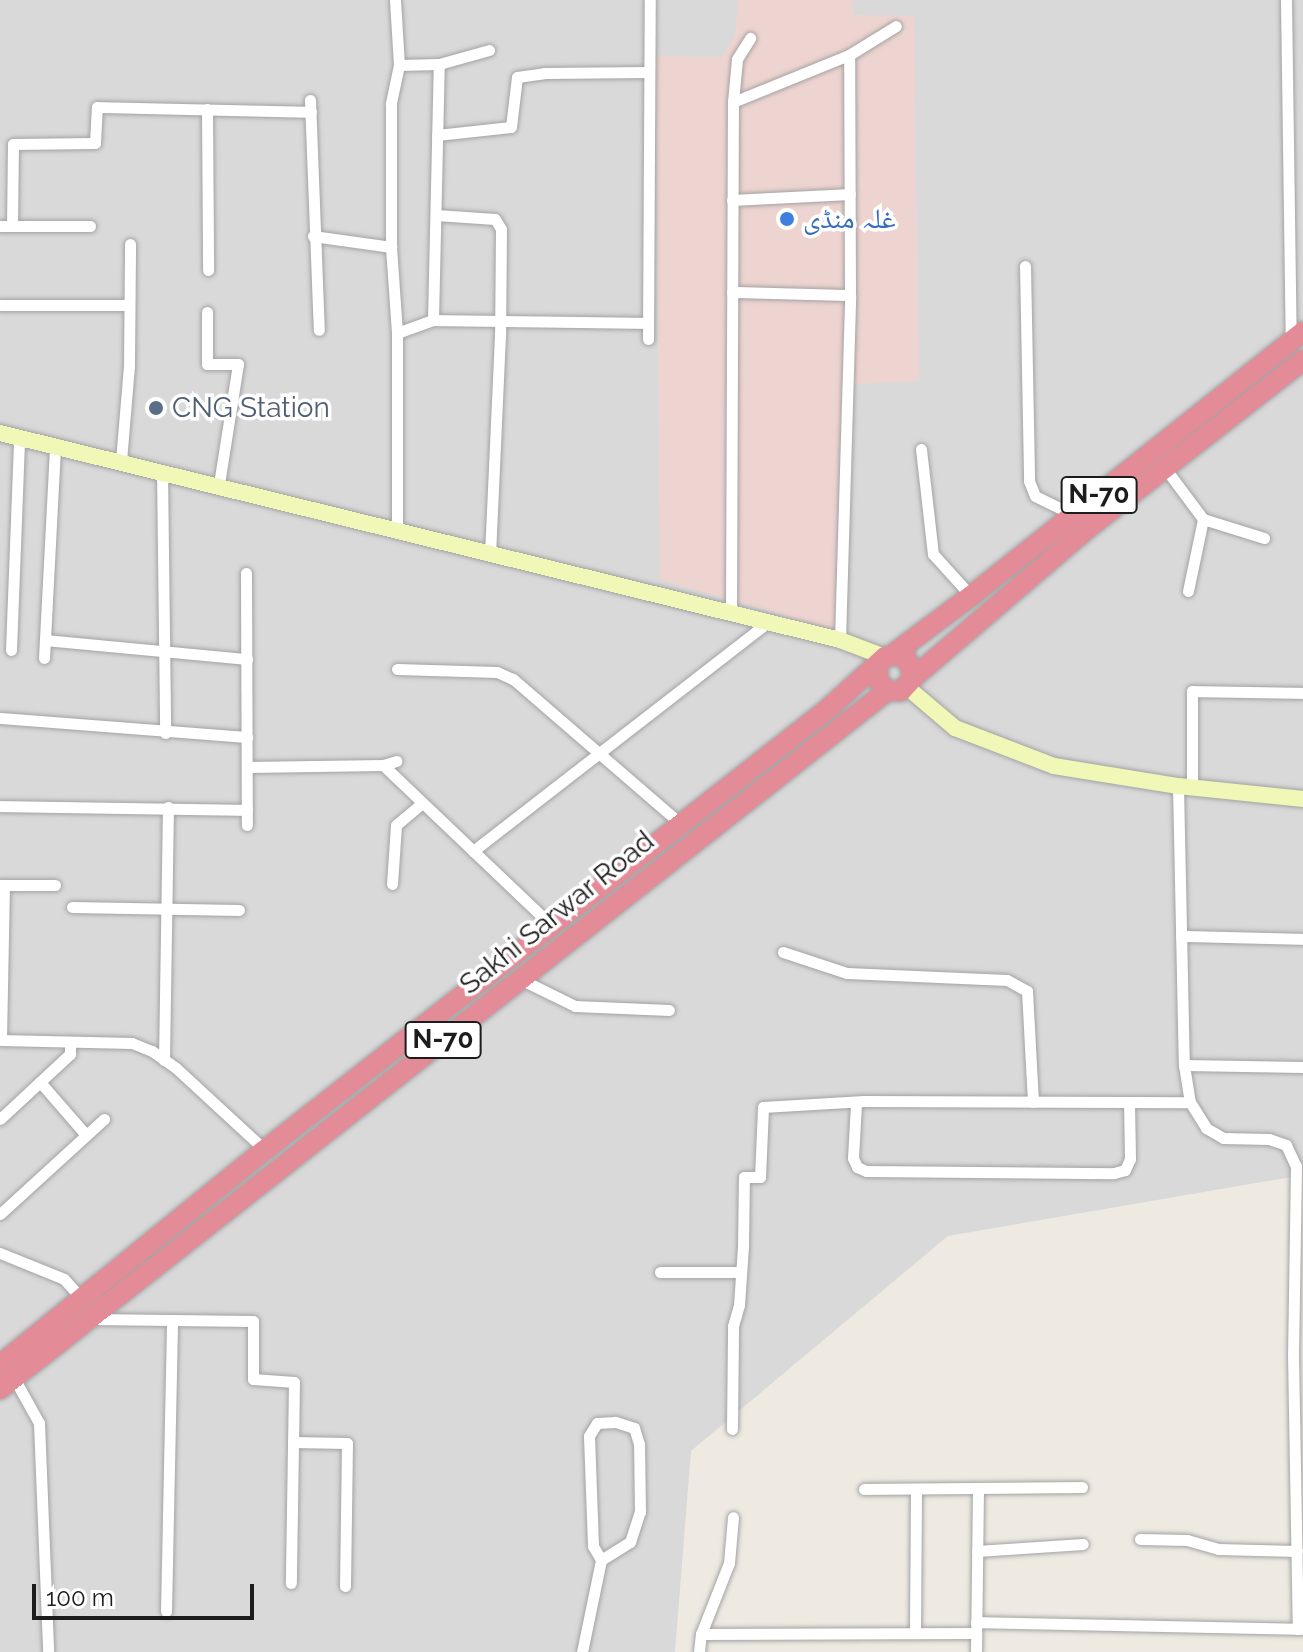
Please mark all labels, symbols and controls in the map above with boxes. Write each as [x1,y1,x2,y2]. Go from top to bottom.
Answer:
place label: غلہ منڈی [803,202,896,236]
marker: غلہ منڈی [778,210,796,228]
place label: CNG Station [172,391,330,425]
marker: CNG Station [147,399,165,417]
road number: N-70 [1059,473,1139,517]
street label: Sakhi Sarwar Road [453,824,661,1002]
road number: N-70 [403,1018,483,1062]
scale bar [36,1568,258,1618]
text: 100 m [46,1583,114,1612]

